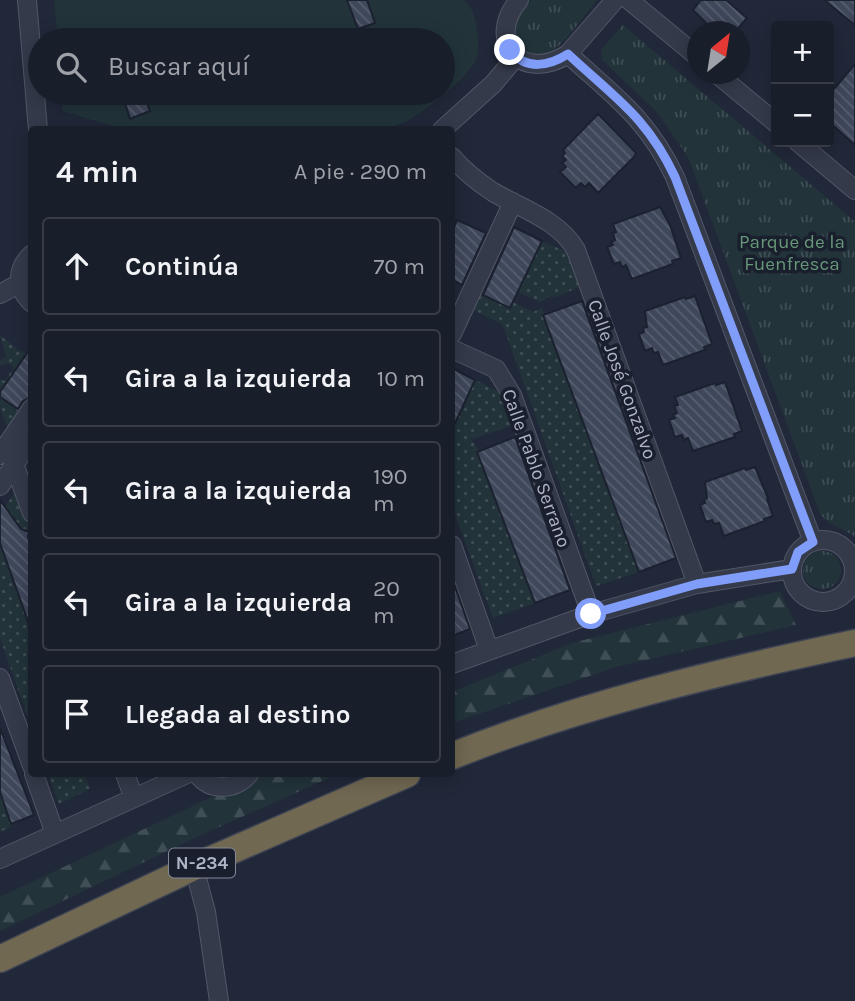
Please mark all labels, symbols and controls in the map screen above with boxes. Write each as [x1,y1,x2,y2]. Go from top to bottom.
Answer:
north arrow [687,21,750,84]
map controls [771,21,834,147]
button: + [771,21,834,84]
search box [28,28,455,105]
route end [494,34,525,65]
icon: search [52,48,90,86]
text: Buscar aquí [108,51,250,82]
button: − [771,84,834,147]
text: 4 min [56,154,138,190]
text: A pie · 290 m [294,158,427,185]
park label: Parque de la Fuenfresca [739,231,845,275]
icon: ahead [58,247,96,285]
text: Continúa [125,251,239,282]
text: 70 m [374,253,425,280]
street label: Calle José Gonzalvo [583,297,661,462]
icon: left [58,359,96,397]
text: Gira a la izquierda [125,363,352,394]
text: 10 m [377,365,425,392]
street label: Calle Pablo Serrano [497,386,575,550]
text: 190 m [373,463,407,517]
icon: left [58,471,96,509]
text: Gira a la izquierda [125,475,352,506]
text: 20 m [373,575,400,629]
icon: left [58,583,96,621]
text: Gira a la izquierda [125,587,352,618]
route start [575,598,606,629]
icon: arrive [58,695,96,733]
text: Llegada al destino [125,699,351,730]
road number: N-234 [169,848,235,878]

